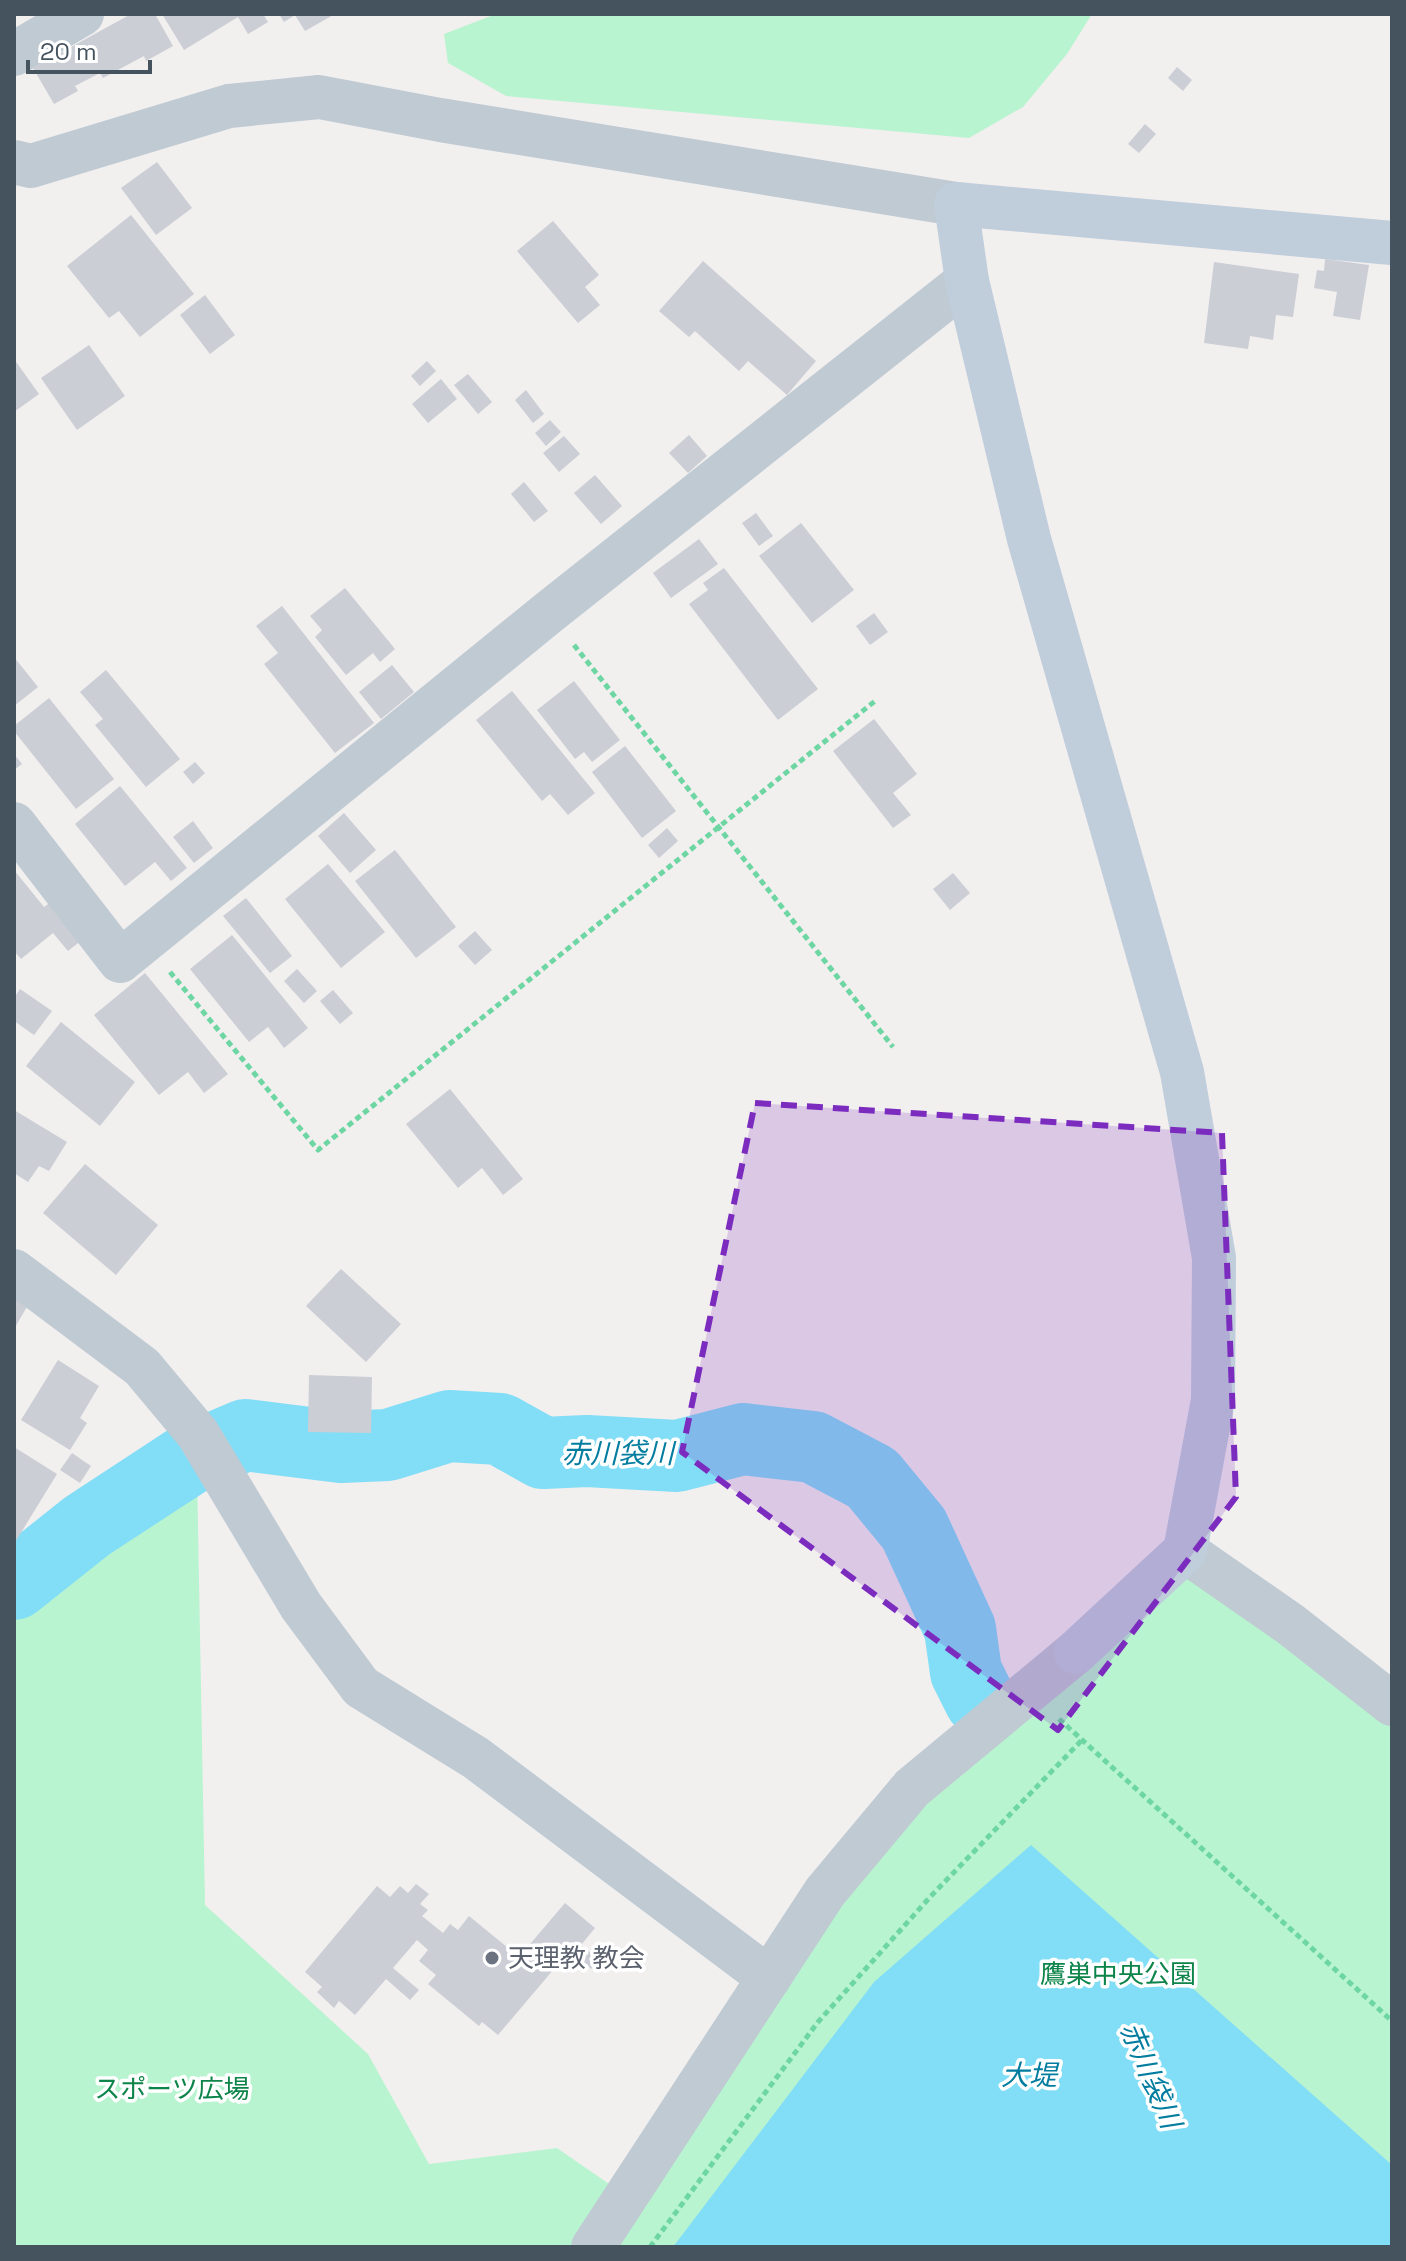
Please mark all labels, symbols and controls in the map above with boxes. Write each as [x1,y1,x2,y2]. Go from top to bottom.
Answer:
scale bar [28,24,150,74]
text: 20 m [40,36,97,67]
water label: 赤川袋川 [562,1435,677,1471]
place label: 天理教 教会 [508,1941,645,1975]
marker: 天理教 教会 [483,1949,501,1967]
park label: 鷹巣中央公園 [1040,1957,1196,1991]
water label: 赤川袋川 [1113,2016,1191,2136]
water label: 大堤 [1001,2057,1060,2093]
park label: スポーツ広場 [94,2072,250,2106]

